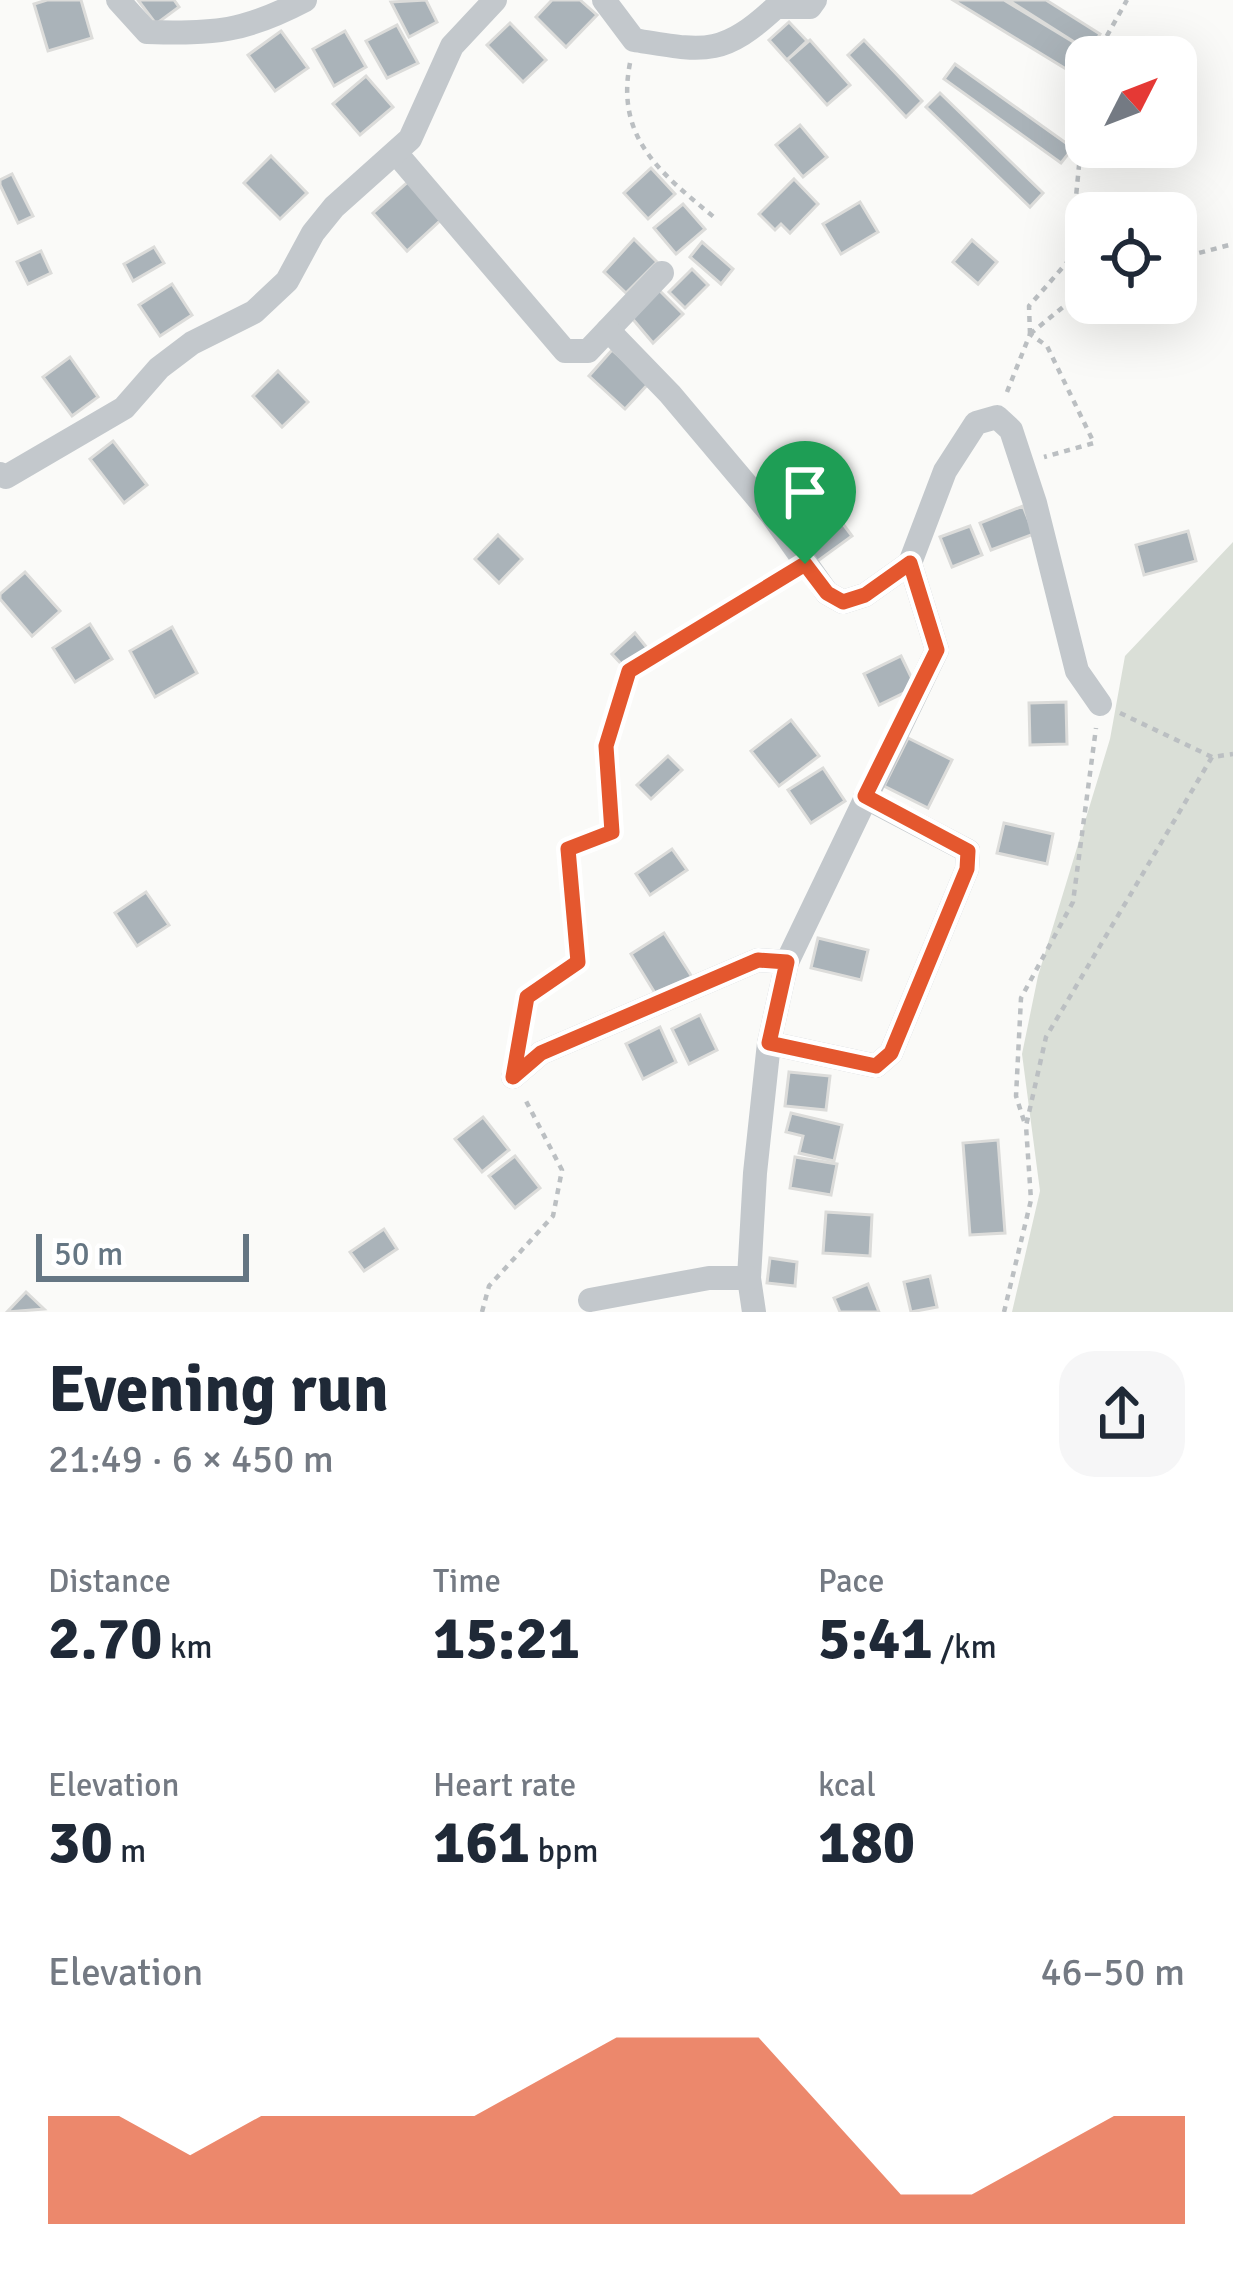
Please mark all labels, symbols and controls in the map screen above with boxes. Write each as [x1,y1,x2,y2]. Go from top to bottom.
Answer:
north arrow [1065,36,1197,168]
map controls [1065,36,1197,324]
button: locate [1065,192,1197,324]
pin [754,441,856,564]
icon: arrive [772,459,838,525]
scale bar [36,1228,249,1281]
text: 50 m [54,1234,123,1275]
text: Evening run [48,1349,389,1430]
button: share [1059,1351,1185,1477]
text: 21:49 · 6 × 450 m [48,1435,334,1483]
text: Distance [48,1561,171,1602]
text: Time [433,1561,501,1602]
text: Pace [818,1561,884,1602]
text: 2.70 [48,1602,162,1676]
text: 15:21 [433,1602,580,1676]
text: 5:41 [818,1602,933,1676]
text: km [162,1627,213,1668]
text: /km [933,1627,997,1668]
text: Elevation [48,1765,179,1806]
text: Heart rate [433,1765,576,1806]
text: kcal [818,1765,876,1806]
text: 30 [48,1806,113,1880]
text: 161 [433,1806,530,1880]
text: 180 [818,1806,915,1880]
text: m [113,1831,146,1872]
text: bpm [530,1831,599,1872]
text: Elevation [48,1948,203,1996]
text: 46–50 m [1040,1948,1185,1996]

